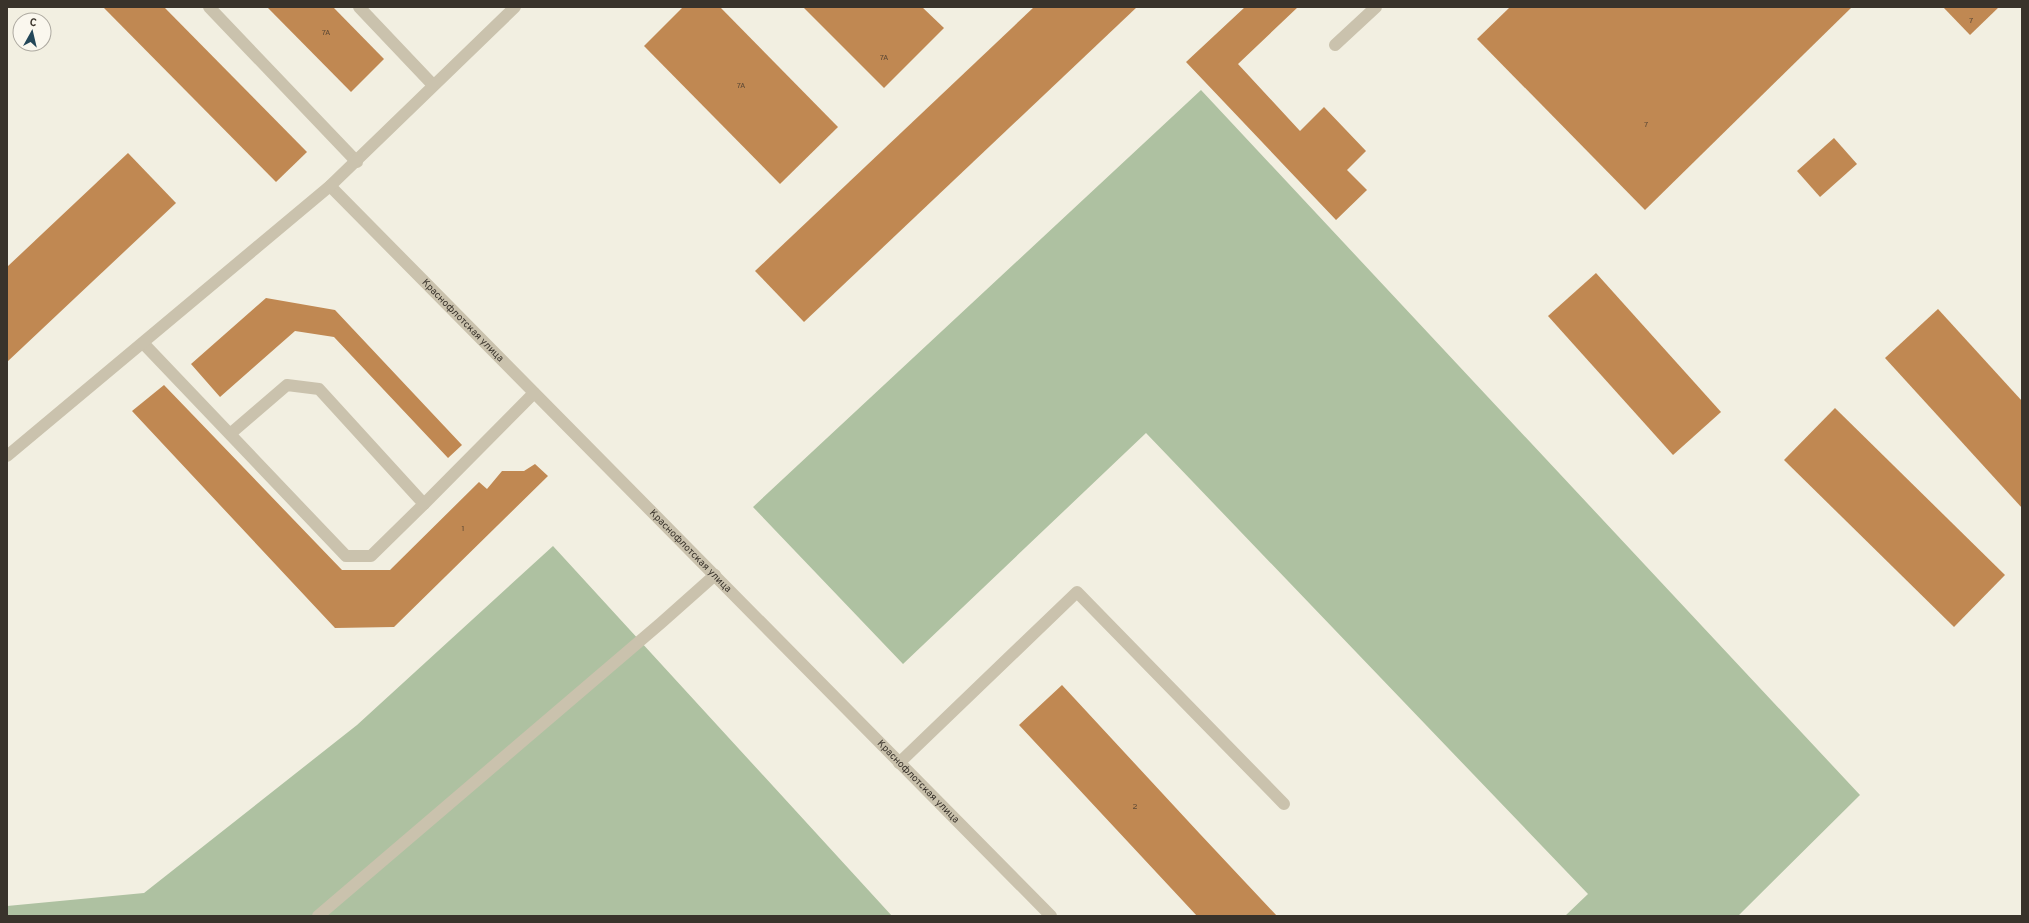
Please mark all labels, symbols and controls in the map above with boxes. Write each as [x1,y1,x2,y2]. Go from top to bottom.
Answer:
north arrow [12,12,52,52]
text: С [29,16,38,31]
house number: 7 [1969,16,1973,26]
house number: 7А [322,28,331,38]
house number: 7А [880,53,889,63]
house number: 7А [737,81,746,91]
house number: 7 [1644,120,1648,130]
street label: Краснофлотская улица [419,276,507,365]
street label: Краснофлотская улица [647,507,734,595]
house number: 1 [462,524,464,534]
street label: Краснофлотская улица [874,737,962,826]
house number: 2 [1133,802,1138,812]

